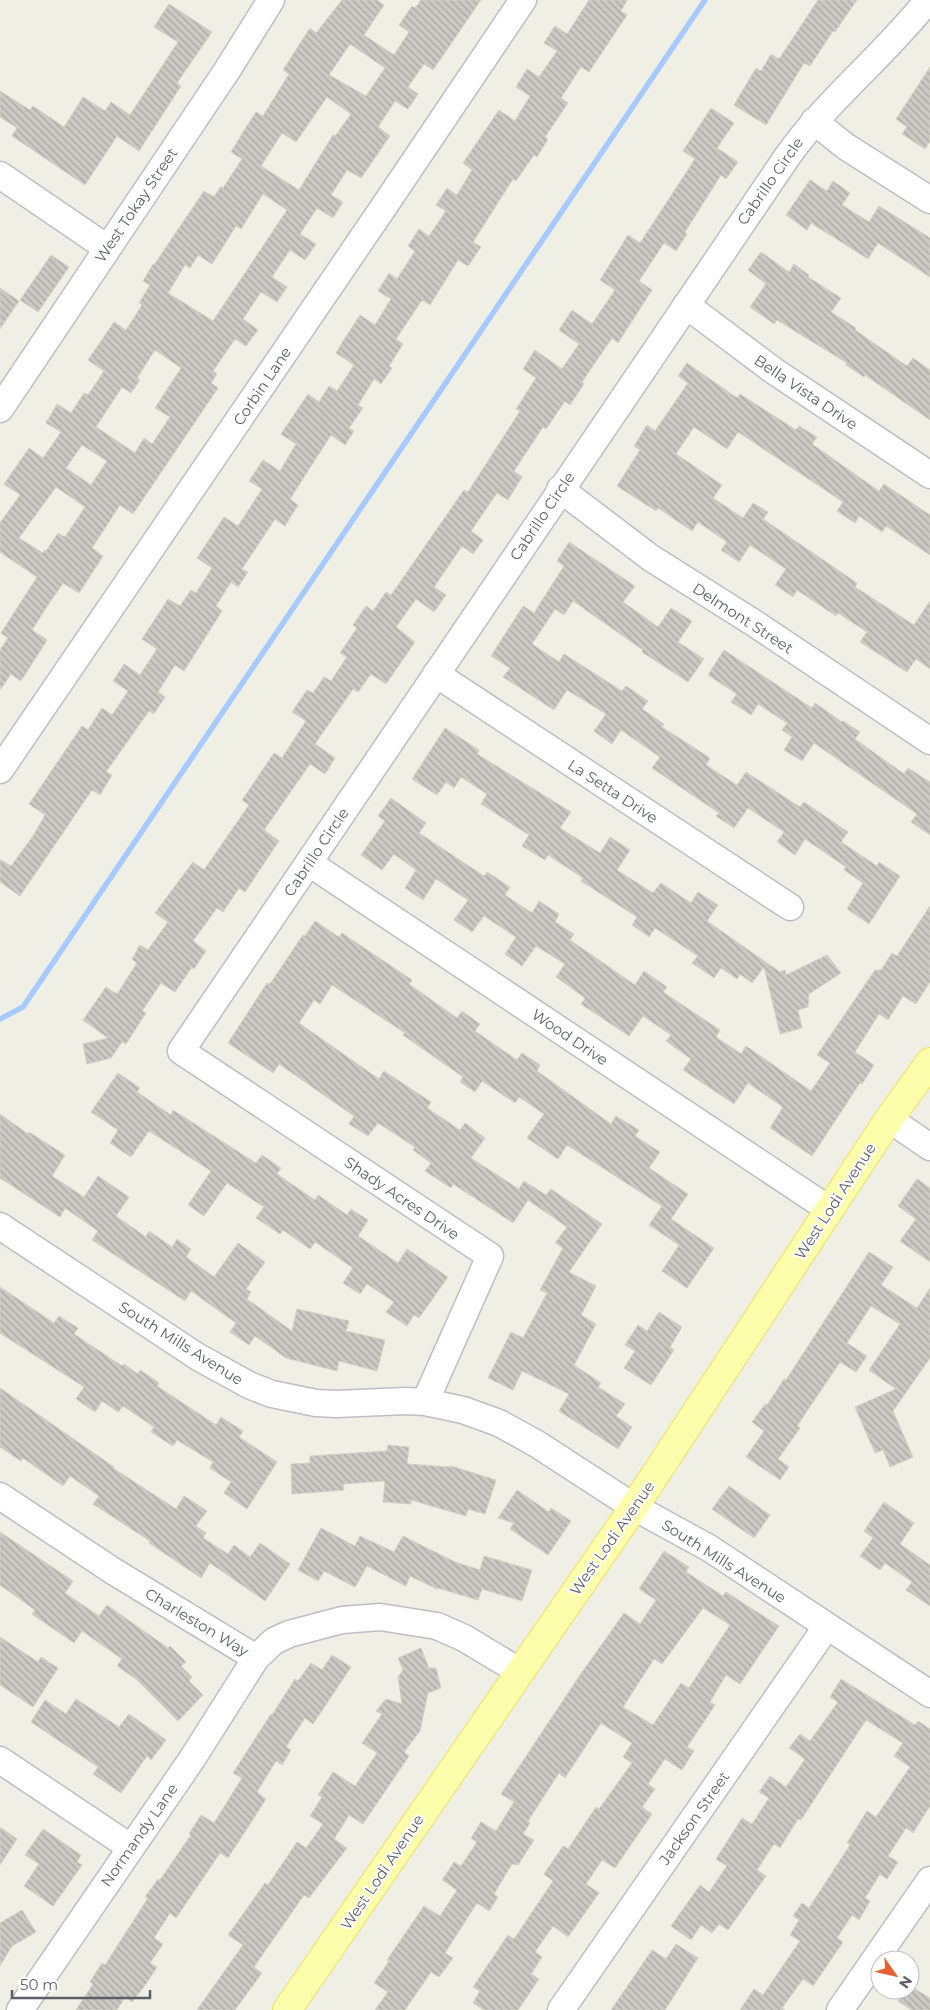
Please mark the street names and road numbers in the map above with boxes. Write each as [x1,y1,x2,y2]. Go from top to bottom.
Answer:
street label: Cabrillo Circle [733,133,807,229]
street label: West Tokay Street [91,144,181,266]
street label: Corbin Lane [229,343,295,429]
street label: Bella Vista Drive [751,350,861,434]
street label: Cabrillo Circle [505,468,579,564]
street label: Delmont Street [689,578,797,658]
street label: La Setta Drive [564,755,662,827]
street label: Cabrillo Circle [279,804,353,900]
street label: Wood Drive [528,1005,612,1069]
street label: West Lodi Avenue [790,1139,880,1263]
street label: Shady Acres Drive [341,1152,463,1244]
street label: South Mills Avenue [115,1297,247,1389]
street label: West Lodi Avenue [565,1477,659,1599]
street label: South Mills Avenue [658,1515,790,1607]
street label: Charleston Way [142,1584,253,1661]
street label: Jackson Street [654,1768,733,1869]
street label: Normandy Lane [96,1780,182,1890]
street label: West Lodi Avenue [336,1811,428,1933]

